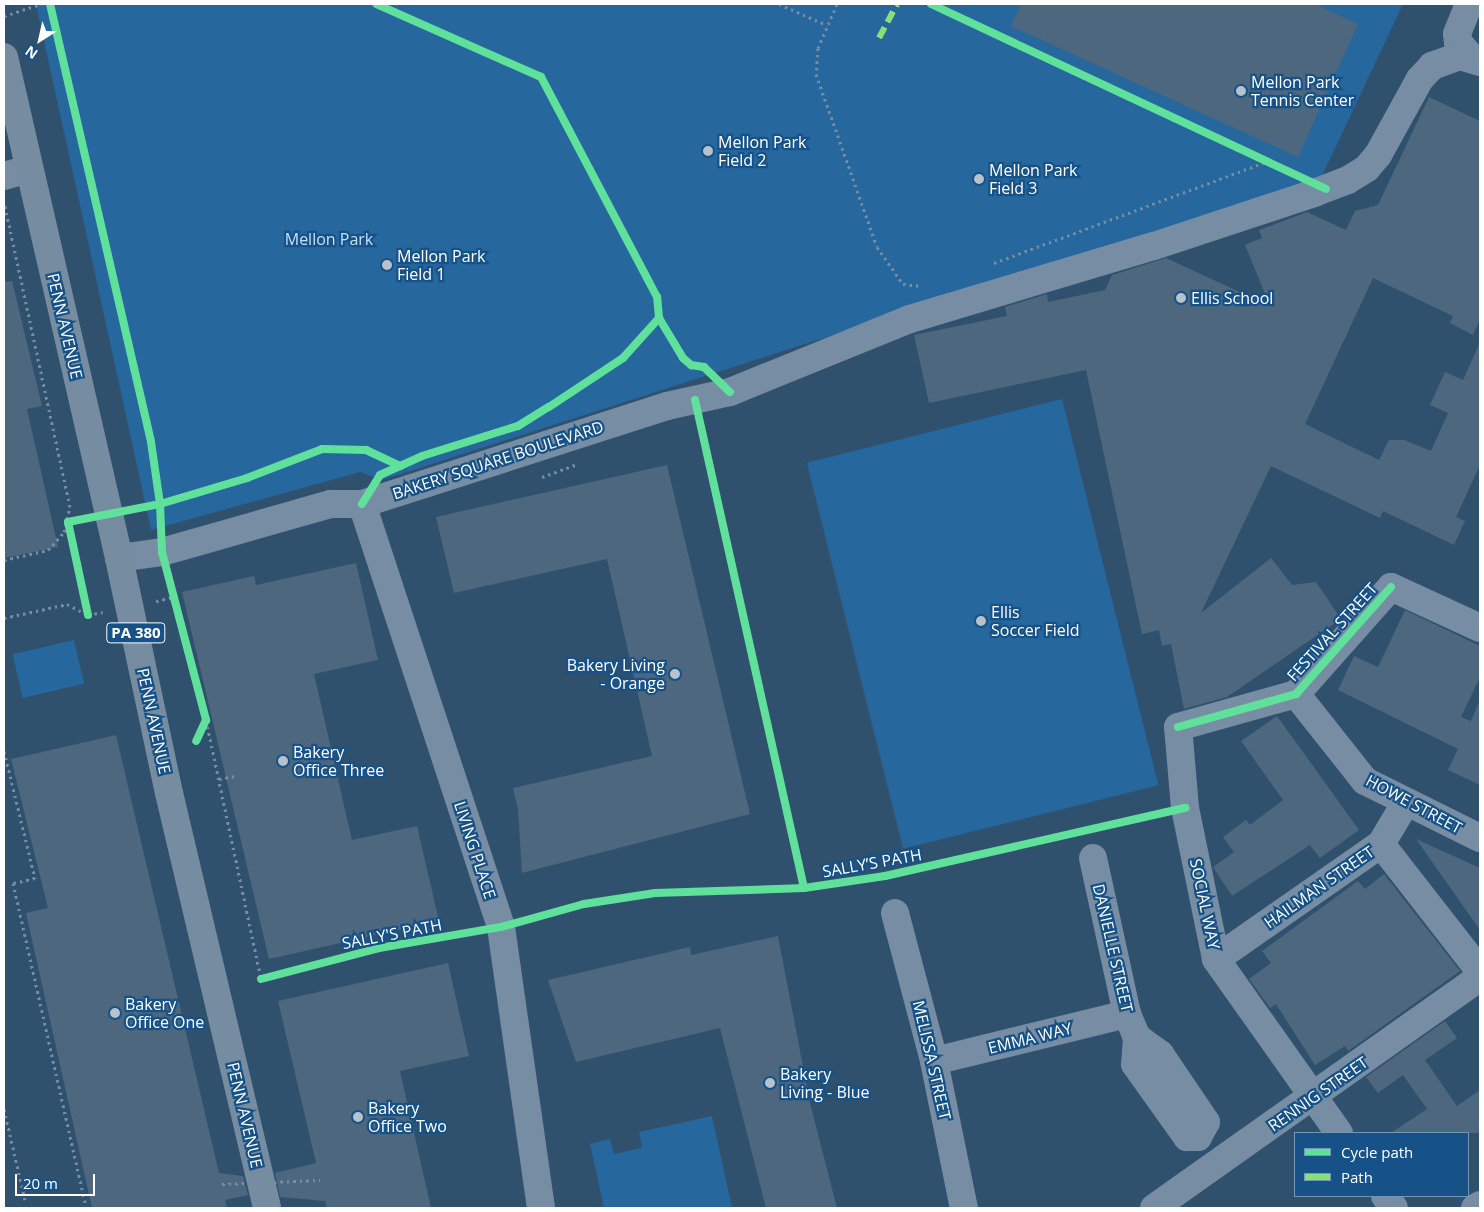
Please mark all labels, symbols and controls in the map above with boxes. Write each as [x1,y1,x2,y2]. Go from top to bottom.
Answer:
north arrow [15,15,65,65]
text: N [21,42,41,64]
place label: Mellon Park Tennis Center [1251,72,1354,110]
marker: Mellon Park Tennis Center [1235,85,1247,97]
place label: Mellon Park Field 2 [718,132,807,170]
marker: Mellon Park Field 2 [702,145,714,157]
place label: Mellon Park Field 3 [989,160,1078,198]
marker: Mellon Park Field 3 [973,173,985,185]
park label: Mellon Park [285,229,373,249]
place label: Mellon Park Field 1 [397,246,486,284]
marker: Mellon Park Field 1 [381,259,393,271]
street label: PENN AVENUE [44,271,86,381]
place label: Ellis School [1191,288,1273,308]
marker: Ellis School [1175,292,1187,304]
street label: BAKERY SQUARE BOULEVARD [390,417,606,503]
street label: FESTIVAL STREET [1283,579,1381,685]
place label: Ellis Soccer Field [991,602,1080,640]
marker: Ellis Soccer Field [975,615,987,627]
road number: PA 380 [106,620,166,646]
place label: Bakery Living - Orange [567,655,665,693]
street label: PENN AVENUE [133,666,175,776]
marker: Bakery Living - Orange [669,668,681,680]
place label: Bakery Office Three [293,742,384,780]
marker: Bakery Office Three [277,755,289,767]
street label: HOWE STREET [1363,771,1465,837]
street label: LIVING PLACE [450,799,500,901]
street label: HAILMAN STREET [1260,842,1378,932]
street label: SALLY’S PATH [821,845,923,881]
street label: SOCIAL WAY [1186,857,1224,951]
street label: DANIELLE STREET [1089,882,1137,1014]
street label: SALLY'S PATH [340,915,444,953]
place label: Bakery Office One [125,994,204,1032]
street label: MELISSA STREET [909,998,955,1122]
marker: Bakery Office One [109,1007,121,1019]
street label: EMMA WAY [986,1018,1074,1058]
street label: RENNIG STREET [1265,1053,1371,1135]
street label: PENN AVENUE [224,1060,266,1170]
place label: Bakery Living - Blue [780,1064,870,1102]
marker: Bakery Living - Blue [764,1077,776,1089]
place label: Bakery Office Two [368,1098,447,1136]
marker: Bakery Office Two [352,1111,364,1123]
legend [1294,1132,1469,1197]
text: Cycle path [1341,1142,1413,1162]
scale bar [18,1164,98,1196]
text: Path [1341,1167,1373,1187]
text: 20 m [23,1173,58,1193]

